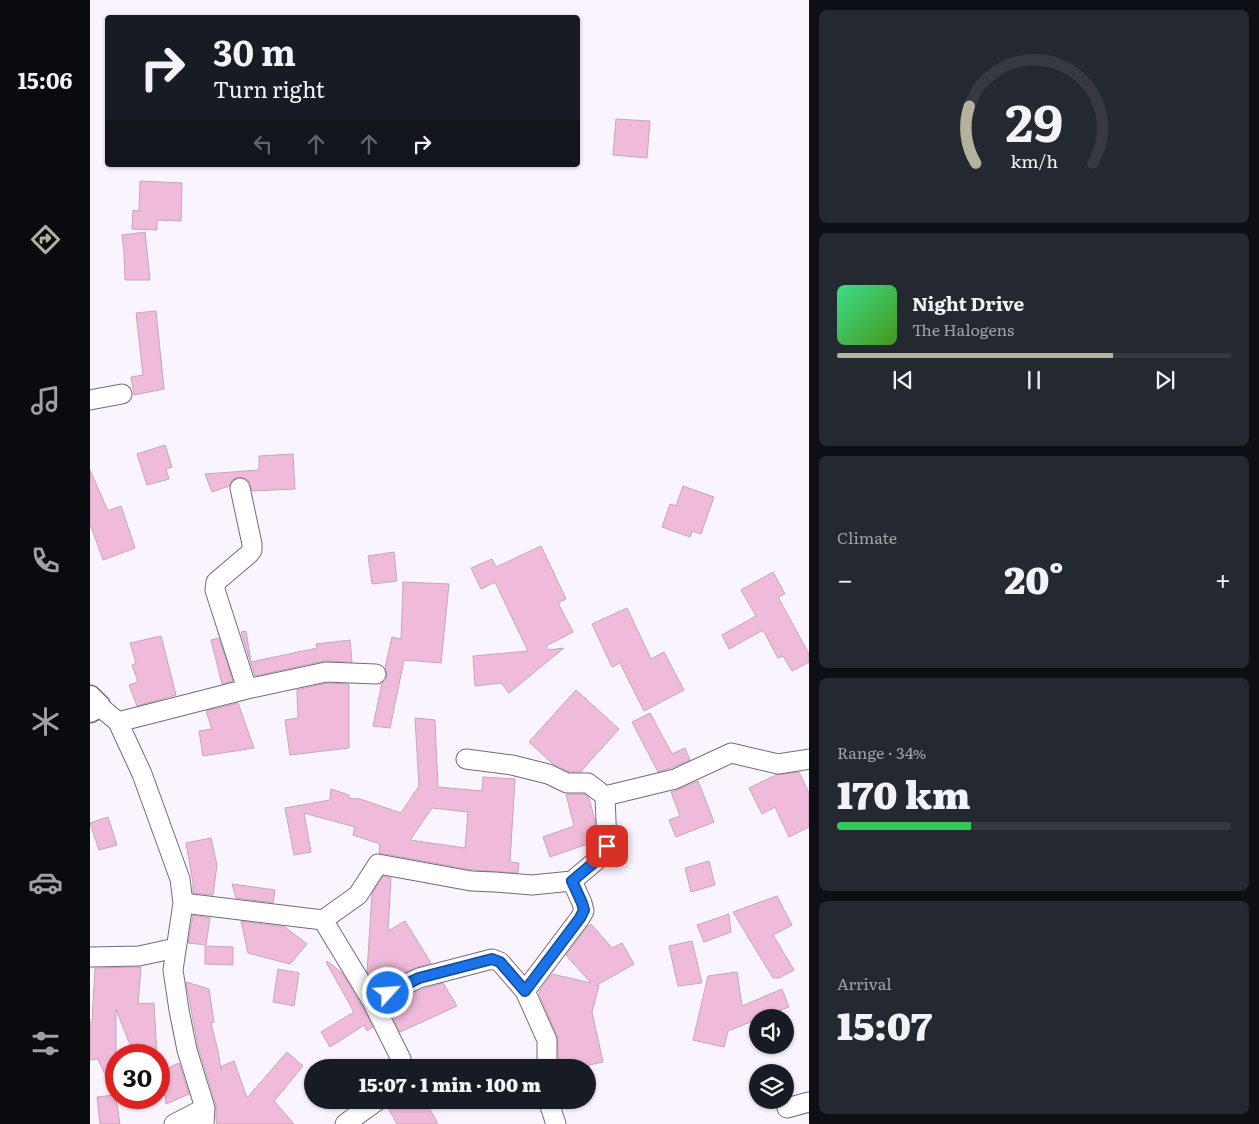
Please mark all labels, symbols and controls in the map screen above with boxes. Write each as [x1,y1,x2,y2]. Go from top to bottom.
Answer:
text: 30 m [213,25,296,77]
icon: right [130,35,195,100]
text: 15:06 [18,63,72,96]
text: Turn right [213,72,325,105]
text: 29 [1005,81,1063,158]
icon: left [249,130,277,158]
icon: ahead [302,130,330,158]
icon: ahead [355,130,383,158]
icon: right [408,130,436,158]
text: km/h [1010,147,1058,174]
icon: directions [28,222,63,257]
text: Night Drive [912,289,1024,317]
text: The Halogens [912,317,1014,341]
icon: previous [889,366,917,394]
icon: pause [1020,366,1048,394]
icon: next [1151,366,1179,394]
icon: music [28,383,63,418]
text: Climate [837,525,897,549]
icon: phone [28,543,63,578]
text: 20° [1004,549,1064,606]
text: − [837,557,853,599]
text: + [1215,557,1231,599]
icon: climate [28,704,63,739]
text: Range · 34% [837,740,926,764]
text: 170 km [837,764,970,821]
pin [586,825,628,867]
icon: arrive [593,832,621,860]
icon: car [28,865,63,900]
position arrow [361,966,413,1018]
text: Arrival [837,971,892,995]
text: 15:07 [837,995,932,1052]
map controls [749,1009,794,1109]
button: sound [749,1009,794,1054]
icon: filters [28,1026,63,1061]
speed limit sign: 30 [105,1044,170,1109]
button: layers [749,1064,794,1109]
text: 15:07 · 1 min · 100 m [359,1070,541,1098]

